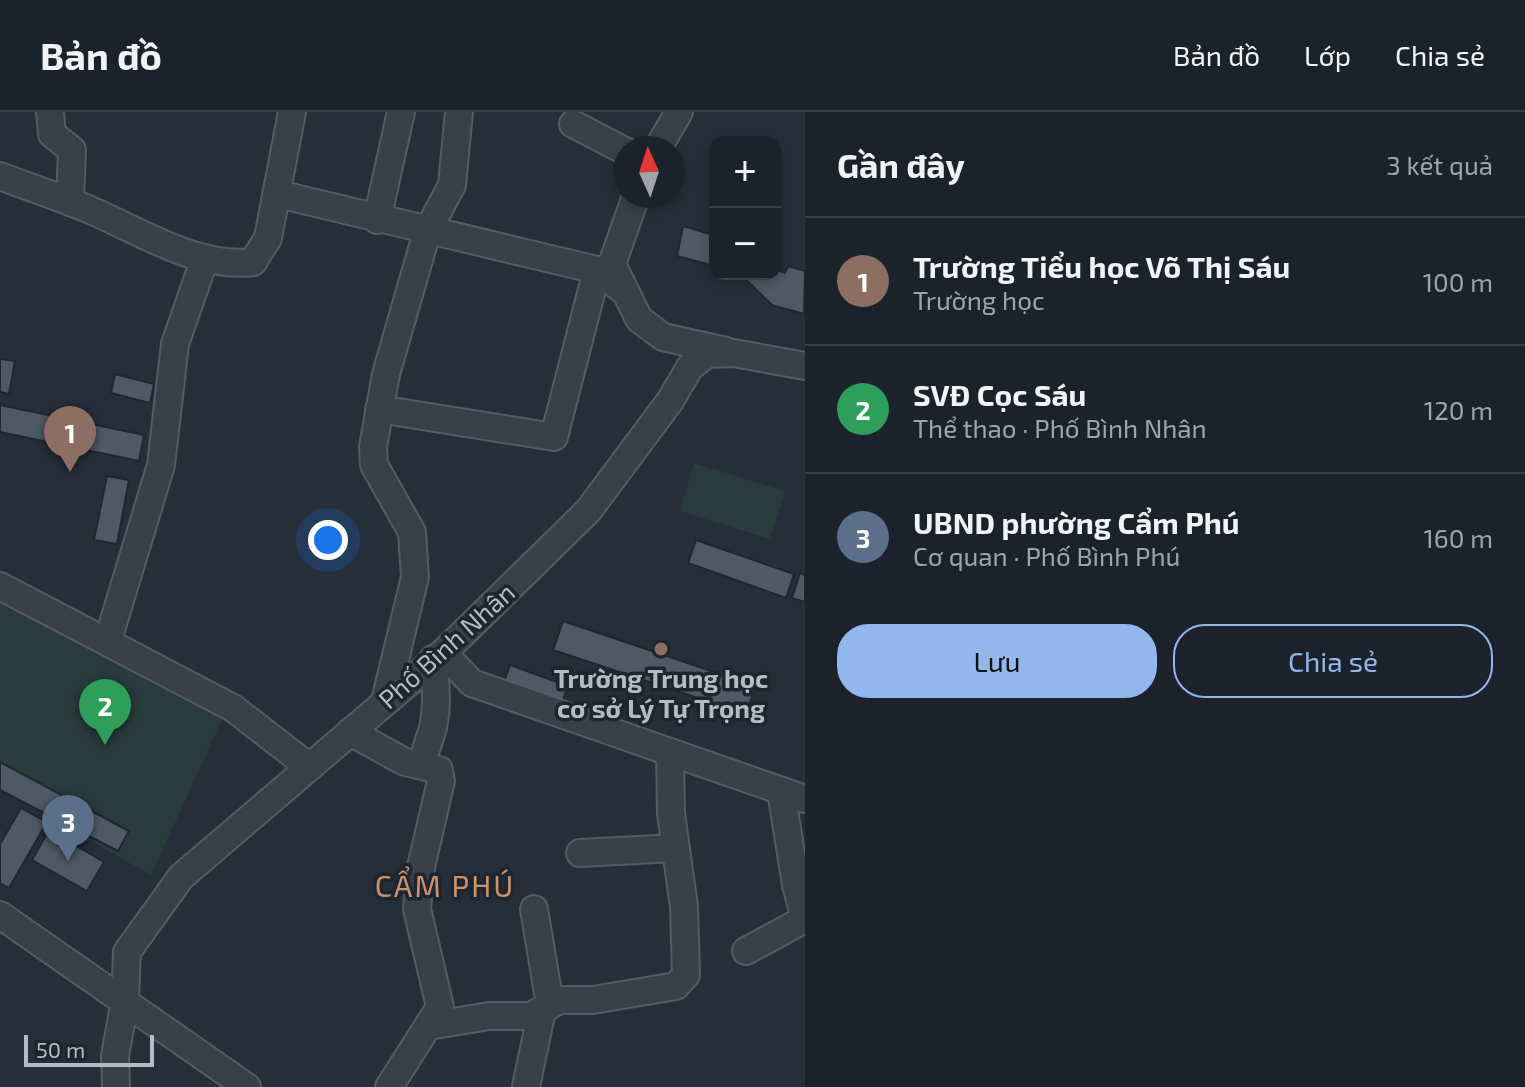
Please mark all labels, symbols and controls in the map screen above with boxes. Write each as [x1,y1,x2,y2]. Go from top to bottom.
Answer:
text: Bản đồ [40,32,162,78]
text: Bản đồ [1173,38,1260,72]
text: Lớp [1304,38,1351,72]
text: Chia sẻ [1395,38,1485,72]
north arrow [613,136,685,208]
map controls [709,136,781,280]
button: + [709,136,781,208]
text: Gần đây [837,144,965,185]
text: 3 kết quả [1386,149,1493,180]
button: − [709,208,781,280]
text: Trường Tiểu học Võ Thị Sáu [913,248,1290,284]
text: 1 [857,266,869,297]
text: 100 m [1423,266,1493,297]
text: Trường học [913,284,1045,315]
text: SVĐ Cọc Sáu [913,376,1086,412]
text: 2 [855,394,871,425]
text: 120 m [1424,394,1493,425]
pin: 1 [44,406,96,472]
text: Thể thao · Phố Bình Nhân [913,412,1207,443]
text: UBND phường Cẩm Phú [913,504,1240,540]
your location [308,520,348,560]
text: 3 [856,522,870,553]
text: 160 m [1424,522,1493,553]
text: Cơ quan · Phố Bình Phú [913,540,1180,571]
street label: Phố Bình Nhân [372,576,520,714]
button: Lưu [837,624,1157,698]
button: Chia sẻ [1173,624,1493,698]
marker: Trường Trung học cơ sở Lý Tự Trọng [652,640,670,658]
place label: Trường Trung học cơ sở Lý Tự Trọng [554,662,768,724]
pin: 2 [79,679,131,745]
pin: 3 [42,795,94,861]
district label: CẨM PHÚ [375,866,515,903]
scale bar [24,1031,154,1067]
text: 50 m [36,1036,85,1062]

